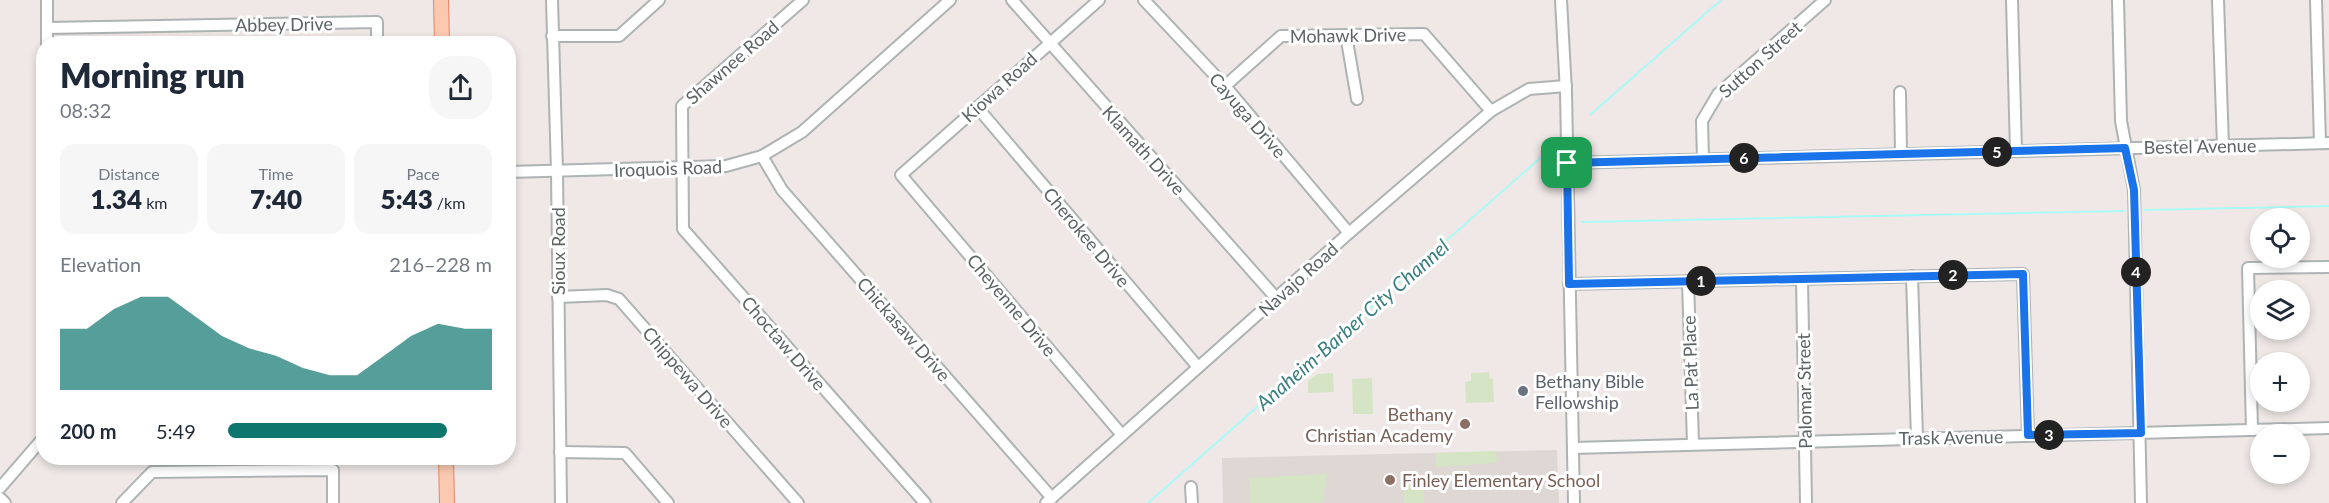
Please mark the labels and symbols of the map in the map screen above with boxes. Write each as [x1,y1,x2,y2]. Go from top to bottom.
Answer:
street label: Abbey Drive [235,12,333,36]
street label: Shawnee Road [681,16,783,108]
street label: Sutton Street [1714,16,1806,102]
street label: Mohawk Drive [1290,23,1406,47]
street label: Kiowa Road [957,47,1041,127]
street label: Cayuga Drive [1205,68,1291,162]
street label: Klamath Drive [1098,101,1190,199]
street label: Bestel Avenue [2144,134,2256,158]
pin [1541,137,1592,188]
pin: 5 [1982,137,2012,167]
pin: 6 [1729,143,1759,173]
street label: Iroquois Road [614,155,722,181]
street label: Cherokee Drive [1039,183,1135,291]
street label: Sioux Road [547,207,569,295]
water label: Anaheim-Barber City Channel [1250,233,1454,415]
street label: Navajo Road [1254,238,1342,320]
street label: Cheyenne Drive [963,249,1061,361]
pin: 4 [2121,257,2151,287]
pin: 2 [1938,260,1968,290]
pin: 1 [1686,266,1716,296]
street label: Chickasaw Drive [853,272,955,386]
street label: Choctaw Drive [737,291,831,395]
street label: La Pat Place [1677,315,1703,411]
street label: Chippewa Drive [638,322,738,432]
street label: Palomar Street [1792,332,1816,449]
place label: Bethany Bible Fellowship [1535,370,1644,413]
marker: Bethany Bible Fellowship [1516,384,1530,398]
place label: Bethany Christian Academy [1305,403,1454,446]
marker: Bethany Christian Academy [1458,417,1472,431]
pin: 3 [2034,420,2064,450]
street label: Trask Avenue [1899,425,2003,449]
place label: Finley Elementary School [1402,469,1600,491]
marker: Finley Elementary School [1383,473,1397,487]

